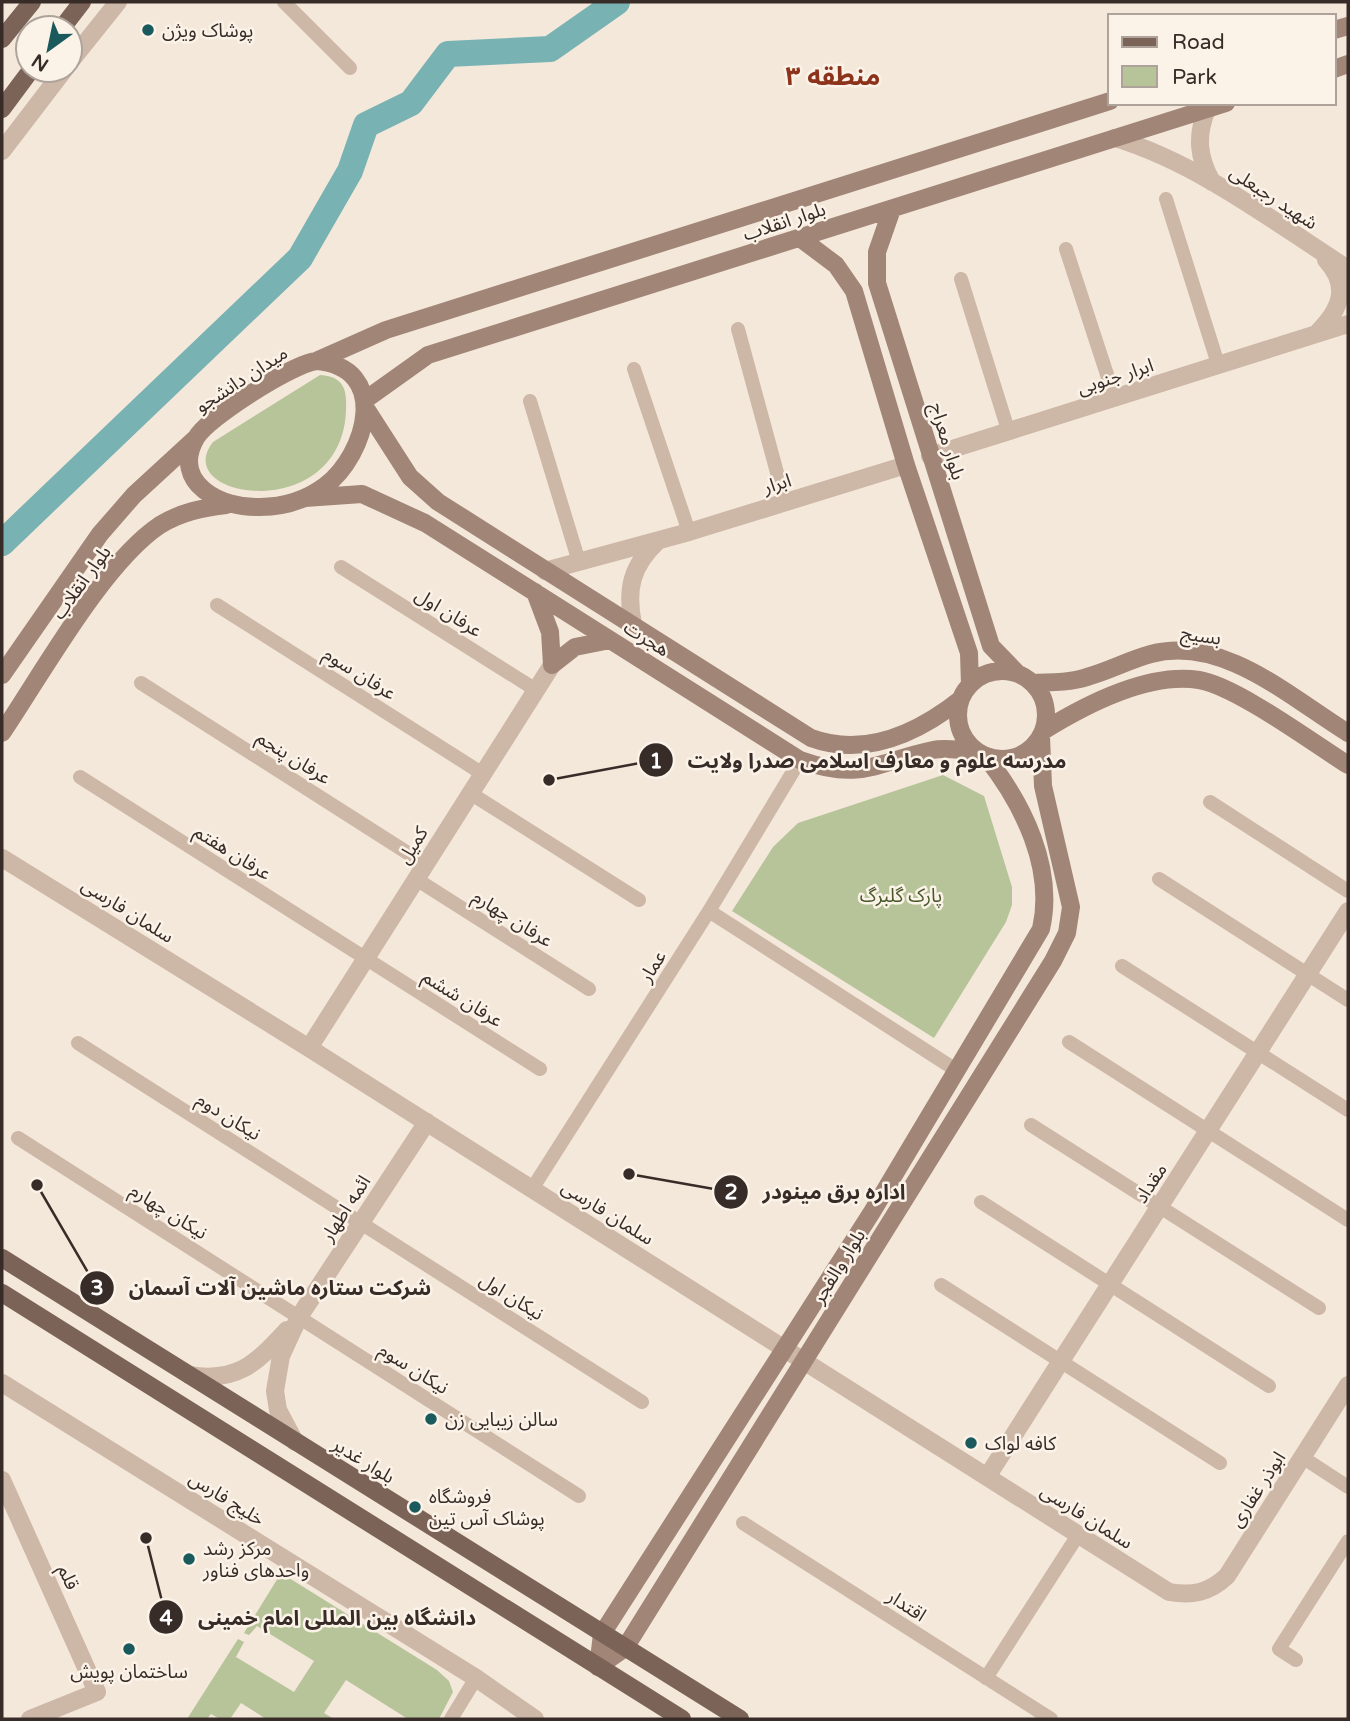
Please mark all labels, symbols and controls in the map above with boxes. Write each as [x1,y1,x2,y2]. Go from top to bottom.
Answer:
north arrow [14,14,84,84]
legend [1108,14,1336,105]
place label: پوشاک ویژن [162,20,253,43]
marker: پوشاک ویژن [140,22,156,38]
text: Road [1172,30,1225,55]
text: N [28,49,53,76]
district label: منطقه ۳ [786,61,880,92]
text: Park [1172,65,1217,90]
street label: شهید رجبعلی [1225,161,1321,234]
street label: بلوار انقلاب [740,198,828,246]
street label: میدان دانشجو [191,342,292,418]
street label: ابرار جنوبی [1074,354,1156,400]
street label: بلوار معراج [923,400,969,483]
street label: ابرار [760,469,794,499]
street label: بلوار انقلاب [48,542,116,624]
street label: عرفان اول [411,584,486,642]
street label: هجرت [620,616,673,661]
street label: بسیج [1179,622,1223,653]
street label: عرفان سوم [317,643,400,707]
street label: عرفان پنجم [251,726,335,792]
callout: مدرسه علوم و معارف اسلامی صدرا ولایت [639,739,1081,781]
text: 1 [649,749,663,774]
text: مدرسه علوم و معارف اسلامی صدرا ولایت [688,749,1066,777]
street label: عرفان هفتم [188,821,275,888]
street label: کمیل [393,822,433,868]
street label: سلمان فارسی [77,874,178,948]
park label: پارک گلبرگ [860,885,942,908]
street label: عرفان چهارم [467,886,557,955]
street label: عمار [634,947,671,987]
street label: عرفان ششم [417,966,507,1035]
street label: نیکان دوم [190,1088,265,1148]
street label: مقداد [1130,1159,1172,1208]
street label: ائمه اطهار [316,1171,375,1247]
callout: اداره برق مینودر [714,1171,920,1213]
street label: سلمان فارسی [557,1176,658,1250]
street label: نیکان چهارم [124,1179,211,1247]
text: 2 [724,1180,738,1205]
text: اداره برق مینودر [761,1180,906,1205]
street label: بلوار والفجر [807,1225,870,1308]
callout: شرکت ستاره ماشین آلات آسمان [80,1267,445,1309]
street label: نیکان اول [475,1269,548,1325]
text: 3 [90,1276,104,1301]
text: شرکت ستاره ماشین آلات آسمان [129,1276,431,1301]
street label: نیکان سوم [373,1339,453,1401]
place label: سالن زیبایی زن [445,1409,558,1431]
marker: سالن زیبایی زن [423,1411,439,1427]
street label: بلوار غدیر [327,1433,399,1488]
place label: کافه لواک [985,1433,1057,1455]
marker: کافه لواک [963,1435,979,1451]
street label: ابوذر غفاری [1225,1448,1290,1531]
street label: خلیج فارس [183,1467,268,1533]
street label: سلمان فارسی [1036,1480,1137,1554]
place label: فروشگاه پوشاک آس تین [429,1486,545,1531]
marker: فروشگاه پوشاک آس تین [407,1499,423,1515]
place label: مرکز رشد واحدهای فناور [202,1538,309,1582]
marker: مرکز رشد واحدهای فناور [181,1551,197,1567]
street label: قلم [50,1562,83,1594]
street label: اقتدار [882,1585,930,1626]
callout: دانشگاه بین المللی امام خمینی [149,1596,490,1638]
text: 4 [159,1606,173,1631]
text: دانشگاه بین المللی امام خمینی [198,1606,476,1634]
marker: ساختمان پویش [121,1641,137,1657]
place label: ساختمان پویش [70,1661,188,1684]

